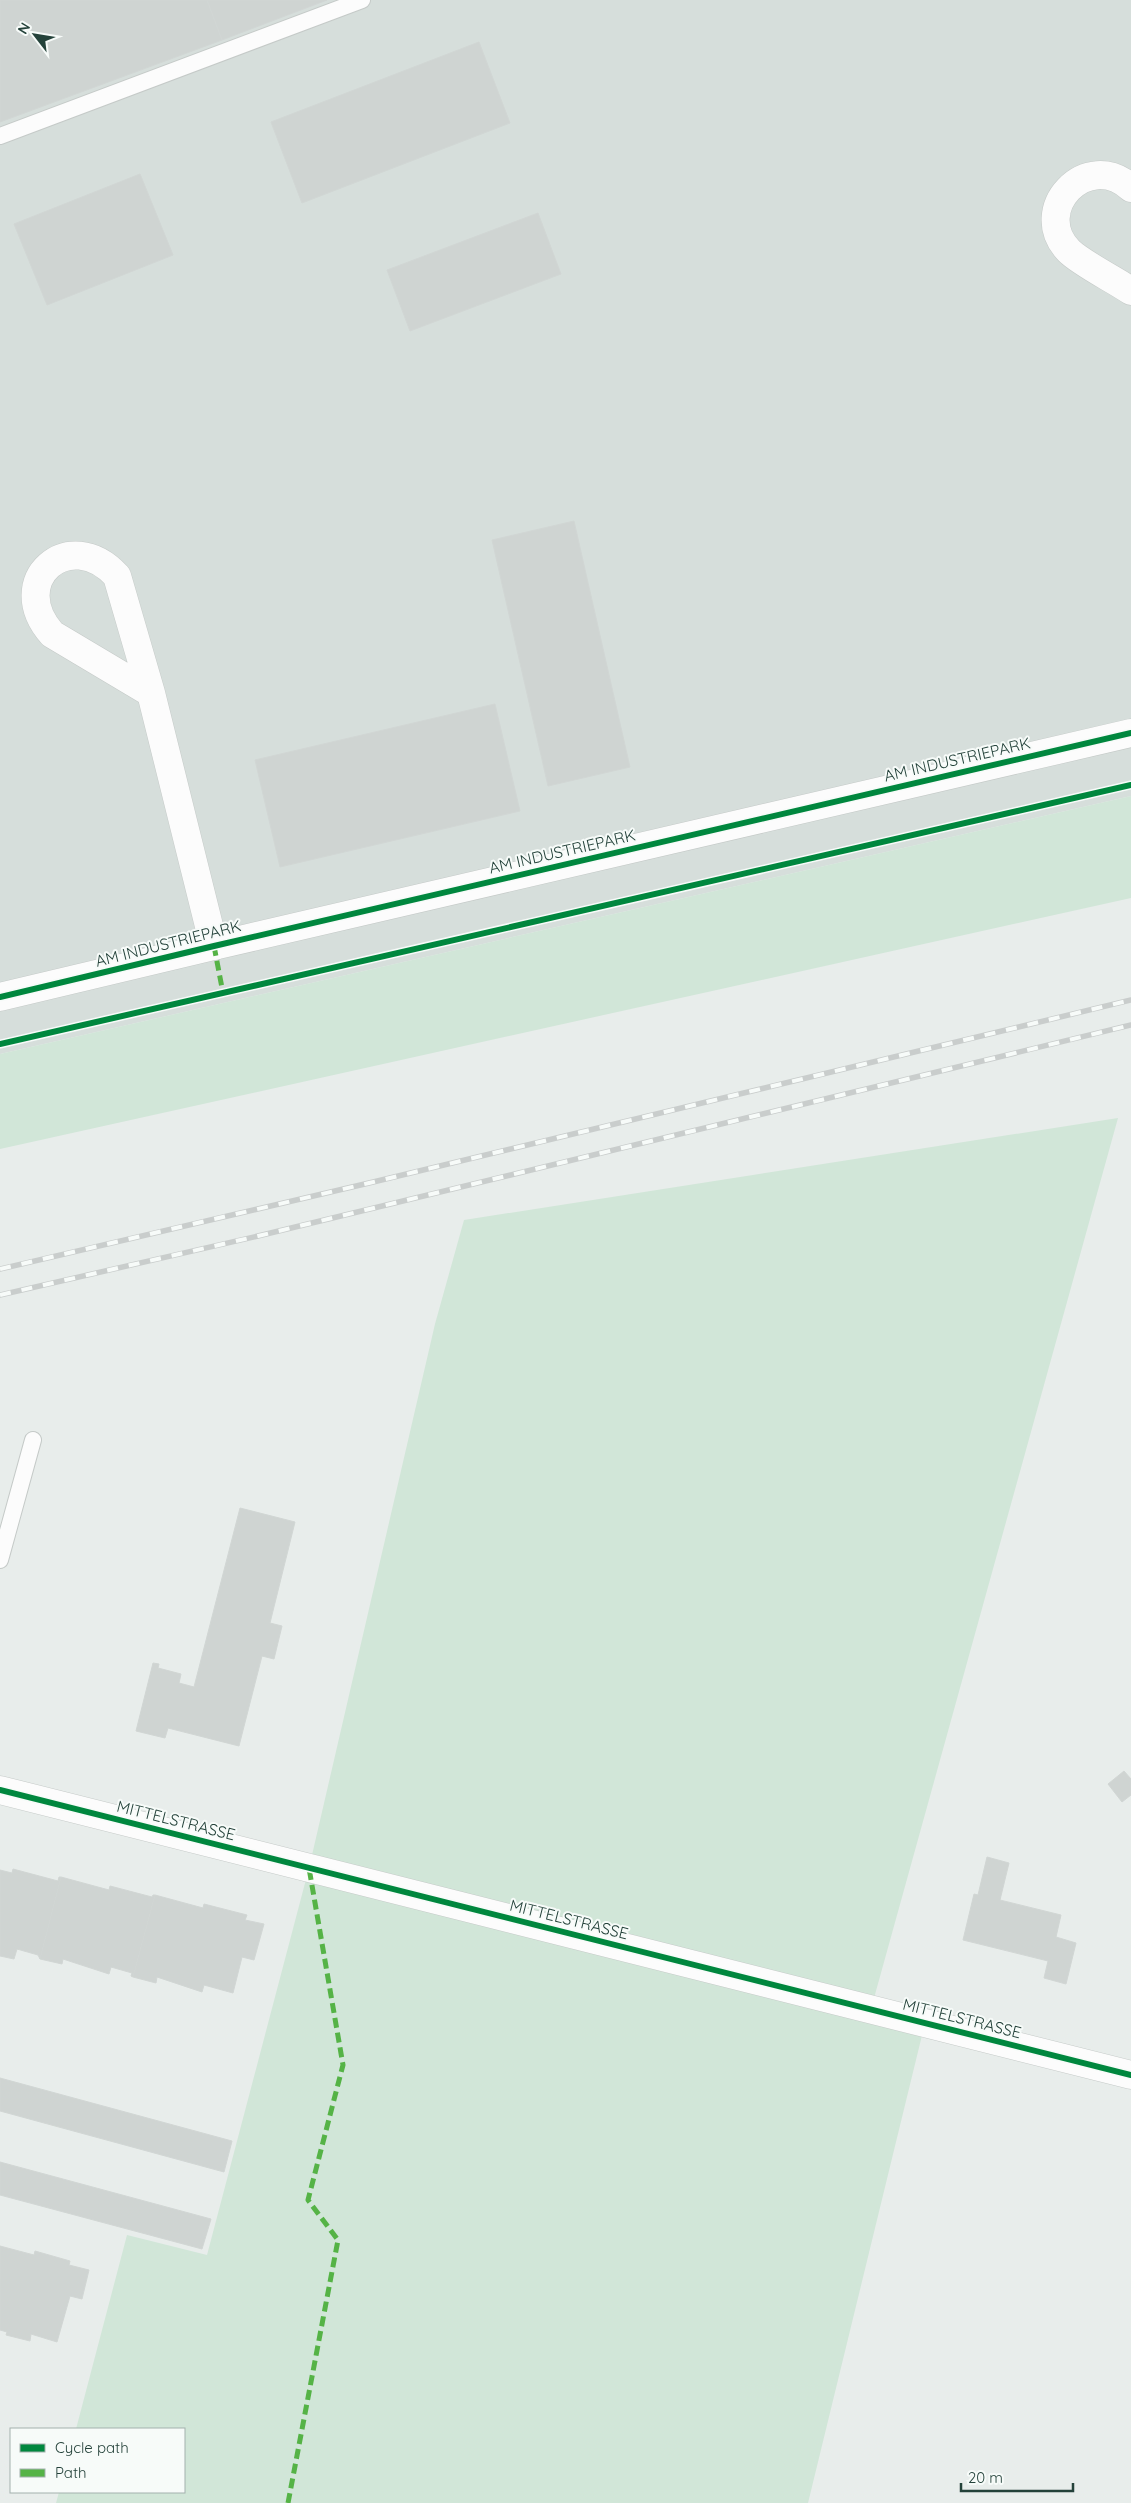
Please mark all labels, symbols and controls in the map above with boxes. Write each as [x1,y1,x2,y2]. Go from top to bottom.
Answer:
north arrow [10,10,60,60]
text: N [13,19,34,37]
street label: AM INDUSTRIEPARK [882,732,1032,786]
street label: AM INDUSTRIEPARK [487,824,637,878]
street label: AM INDUSTRIEPARK [93,915,243,971]
street label: MITTELSTRASSE [115,1796,237,1844]
street label: MITTELSTRASSE [508,1895,630,1943]
street label: MITTELSTRASSE [901,1994,1023,2042]
legend [10,2428,185,2493]
text: Cycle path [55,2438,129,2457]
scale bar [961,2460,1074,2492]
text: Path [55,2463,87,2482]
text: 20 m [968,2468,1003,2487]

